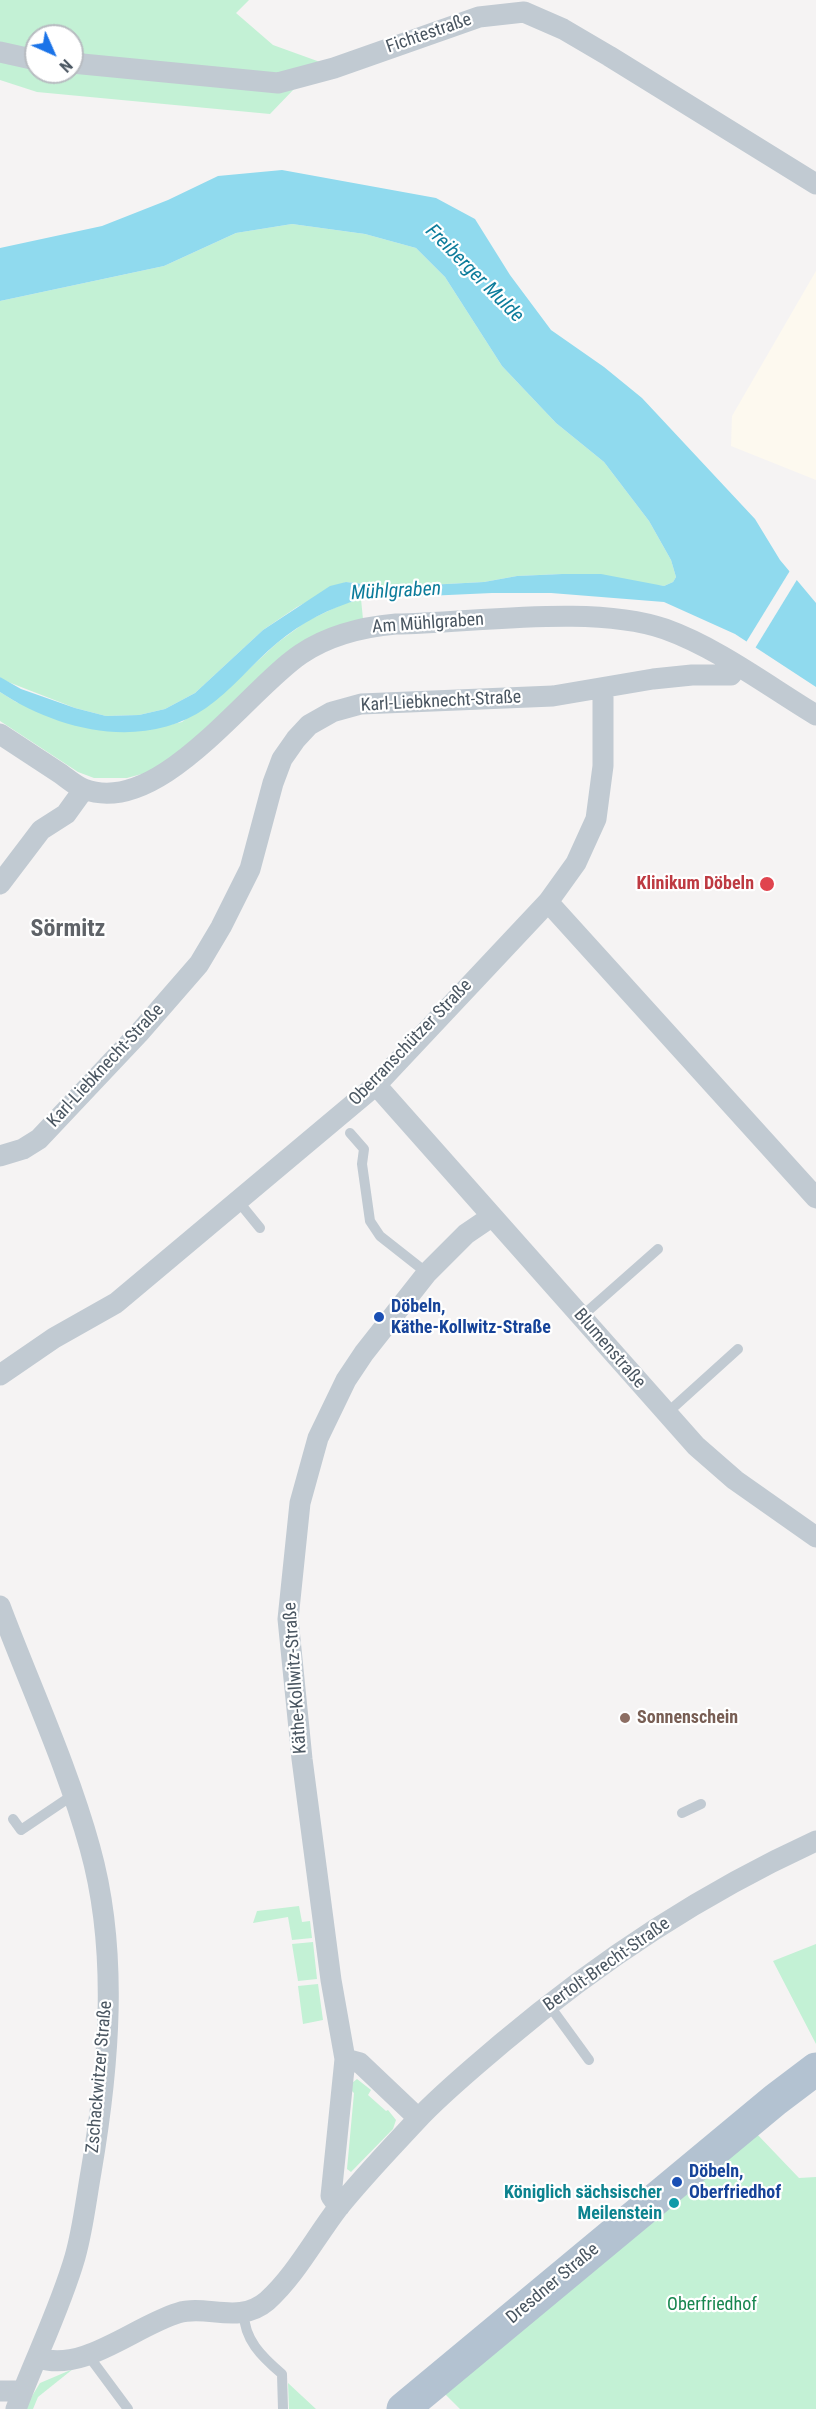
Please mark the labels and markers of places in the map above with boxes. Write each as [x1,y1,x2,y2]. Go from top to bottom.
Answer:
place label: Klinikum Döbeln [637,873,754,895]
marker: Klinikum Döbeln [758,875,776,893]
place label: Döbeln, Käthe-Kollwitz-Straße [391,1296,551,1338]
marker: Döbeln, Käthe-Kollwitz-Straße [372,1310,386,1324]
place label: Sonnenschein [637,1707,738,1729]
marker: Sonnenschein [618,1711,632,1725]
place label: Döbeln, Oberfriedhof [689,2161,781,2204]
marker: Döbeln, Oberfriedhof [670,2175,684,2189]
place label: Königlich sächsischer Meilenstein [504,2182,662,2224]
marker: Königlich sächsischer Meilenstein [667,2196,681,2210]

